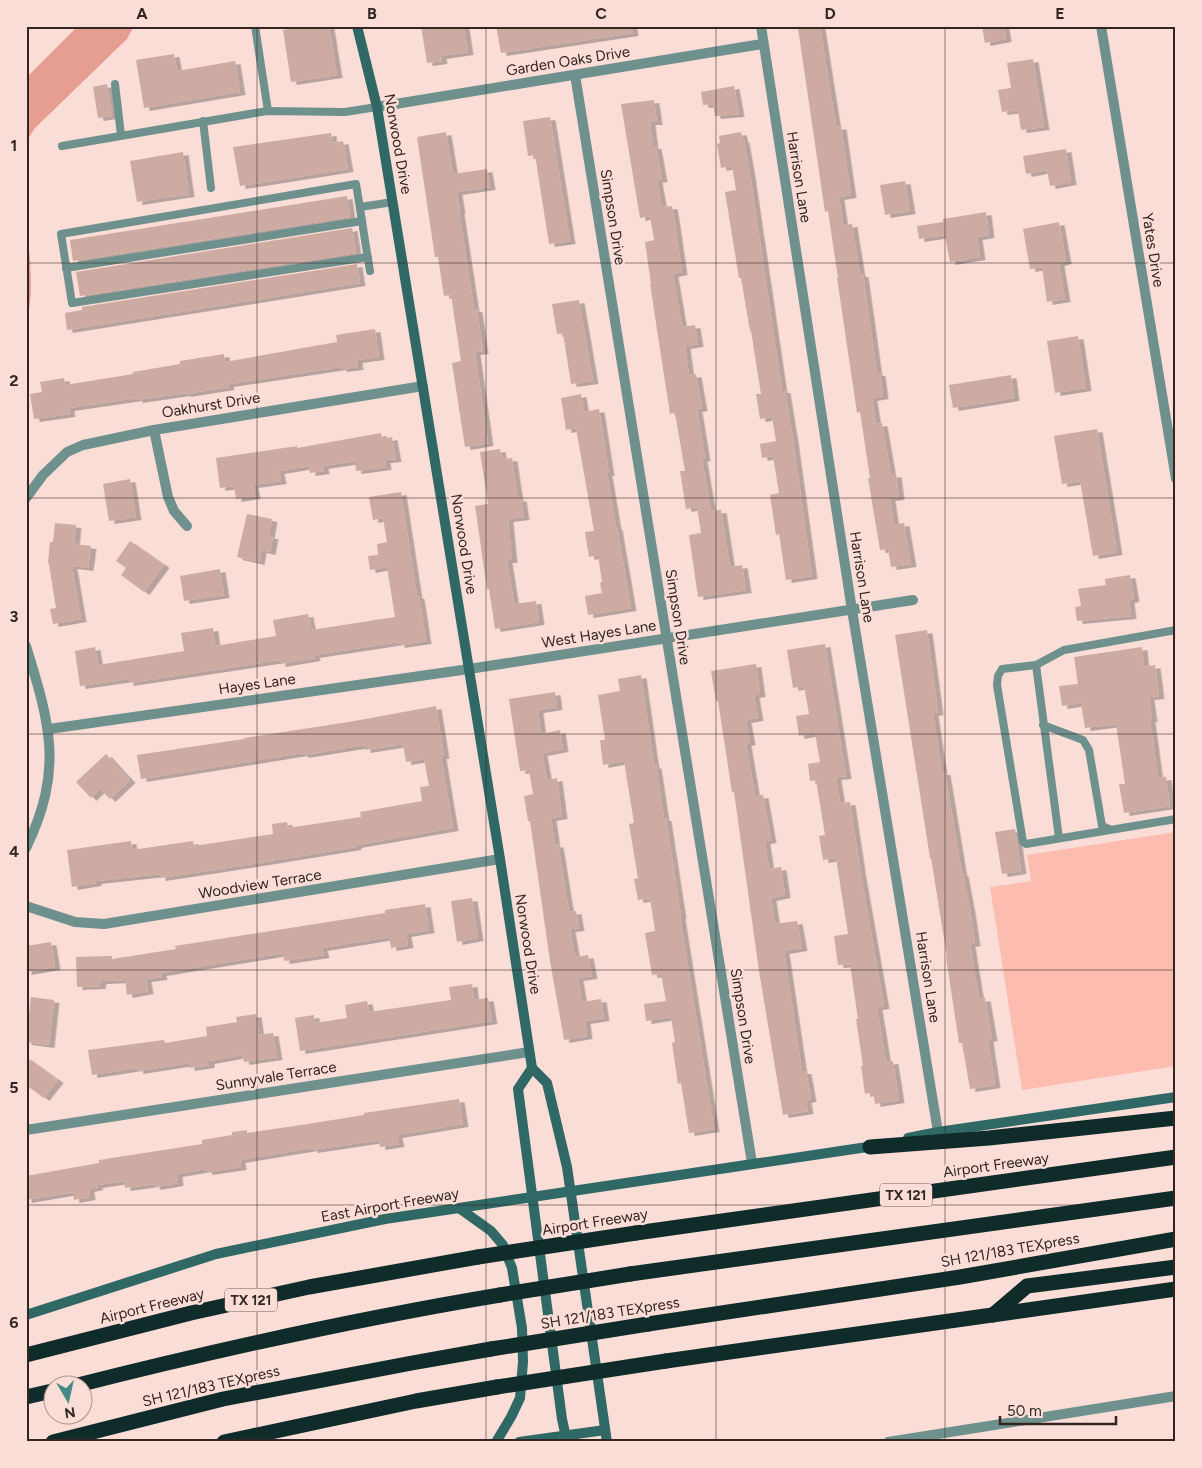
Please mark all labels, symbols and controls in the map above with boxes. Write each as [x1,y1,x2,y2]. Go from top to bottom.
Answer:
text: A [136,4,148,23]
text: B [367,4,377,23]
text: C [595,4,607,23]
text: D [824,4,836,23]
text: E [1055,4,1065,23]
street label: Garden Oaks Drive [505,42,631,80]
street label: Norwood Drive [380,92,416,196]
street label: Harrison Lane [783,130,815,224]
text: 1 [11,136,17,155]
street label: Simpson Drive [597,168,629,266]
street label: Yates Drive [1138,212,1168,288]
text: 2 [9,371,19,390]
street label: Oakhurst Drive [160,388,262,422]
street label: Norwood Drive [447,492,481,596]
street label: Harrison Lane [846,530,878,624]
street label: Simpson Drive [662,568,694,666]
text: 3 [10,607,19,626]
street label: West Hayes Lane [540,616,658,652]
street label: Hayes Lane [217,670,297,698]
text: 4 [9,842,19,861]
street label: Woodview Terrace [197,865,323,903]
street label: Norwood Drive [511,892,545,996]
street label: Harrison Lane [912,930,944,1024]
street label: Simpson Drive [727,967,759,1065]
street label: Sunnyvale Terrace [214,1058,338,1094]
text: 5 [9,1078,19,1097]
street label: Airport Freeway [942,1149,1050,1181]
street label: East Airport Freeway [320,1184,461,1226]
road number: TX 121 [880,1184,932,1206]
street label: Airport Freeway [541,1205,649,1239]
street label: SH 121/183 TEXpress [939,1229,1081,1271]
street label: Airport Freeway [98,1284,206,1328]
road number: TX 121 [225,1288,277,1312]
street label: SH 121/183 TEXpress [539,1293,681,1333]
text: 6 [9,1313,19,1332]
street label: SH 121/183 TEXpress [141,1361,281,1411]
north arrow [42,1376,92,1426]
scale bar [1000,1393,1116,1425]
text: 50 m [1007,1402,1042,1420]
text: N [63,1403,77,1422]

